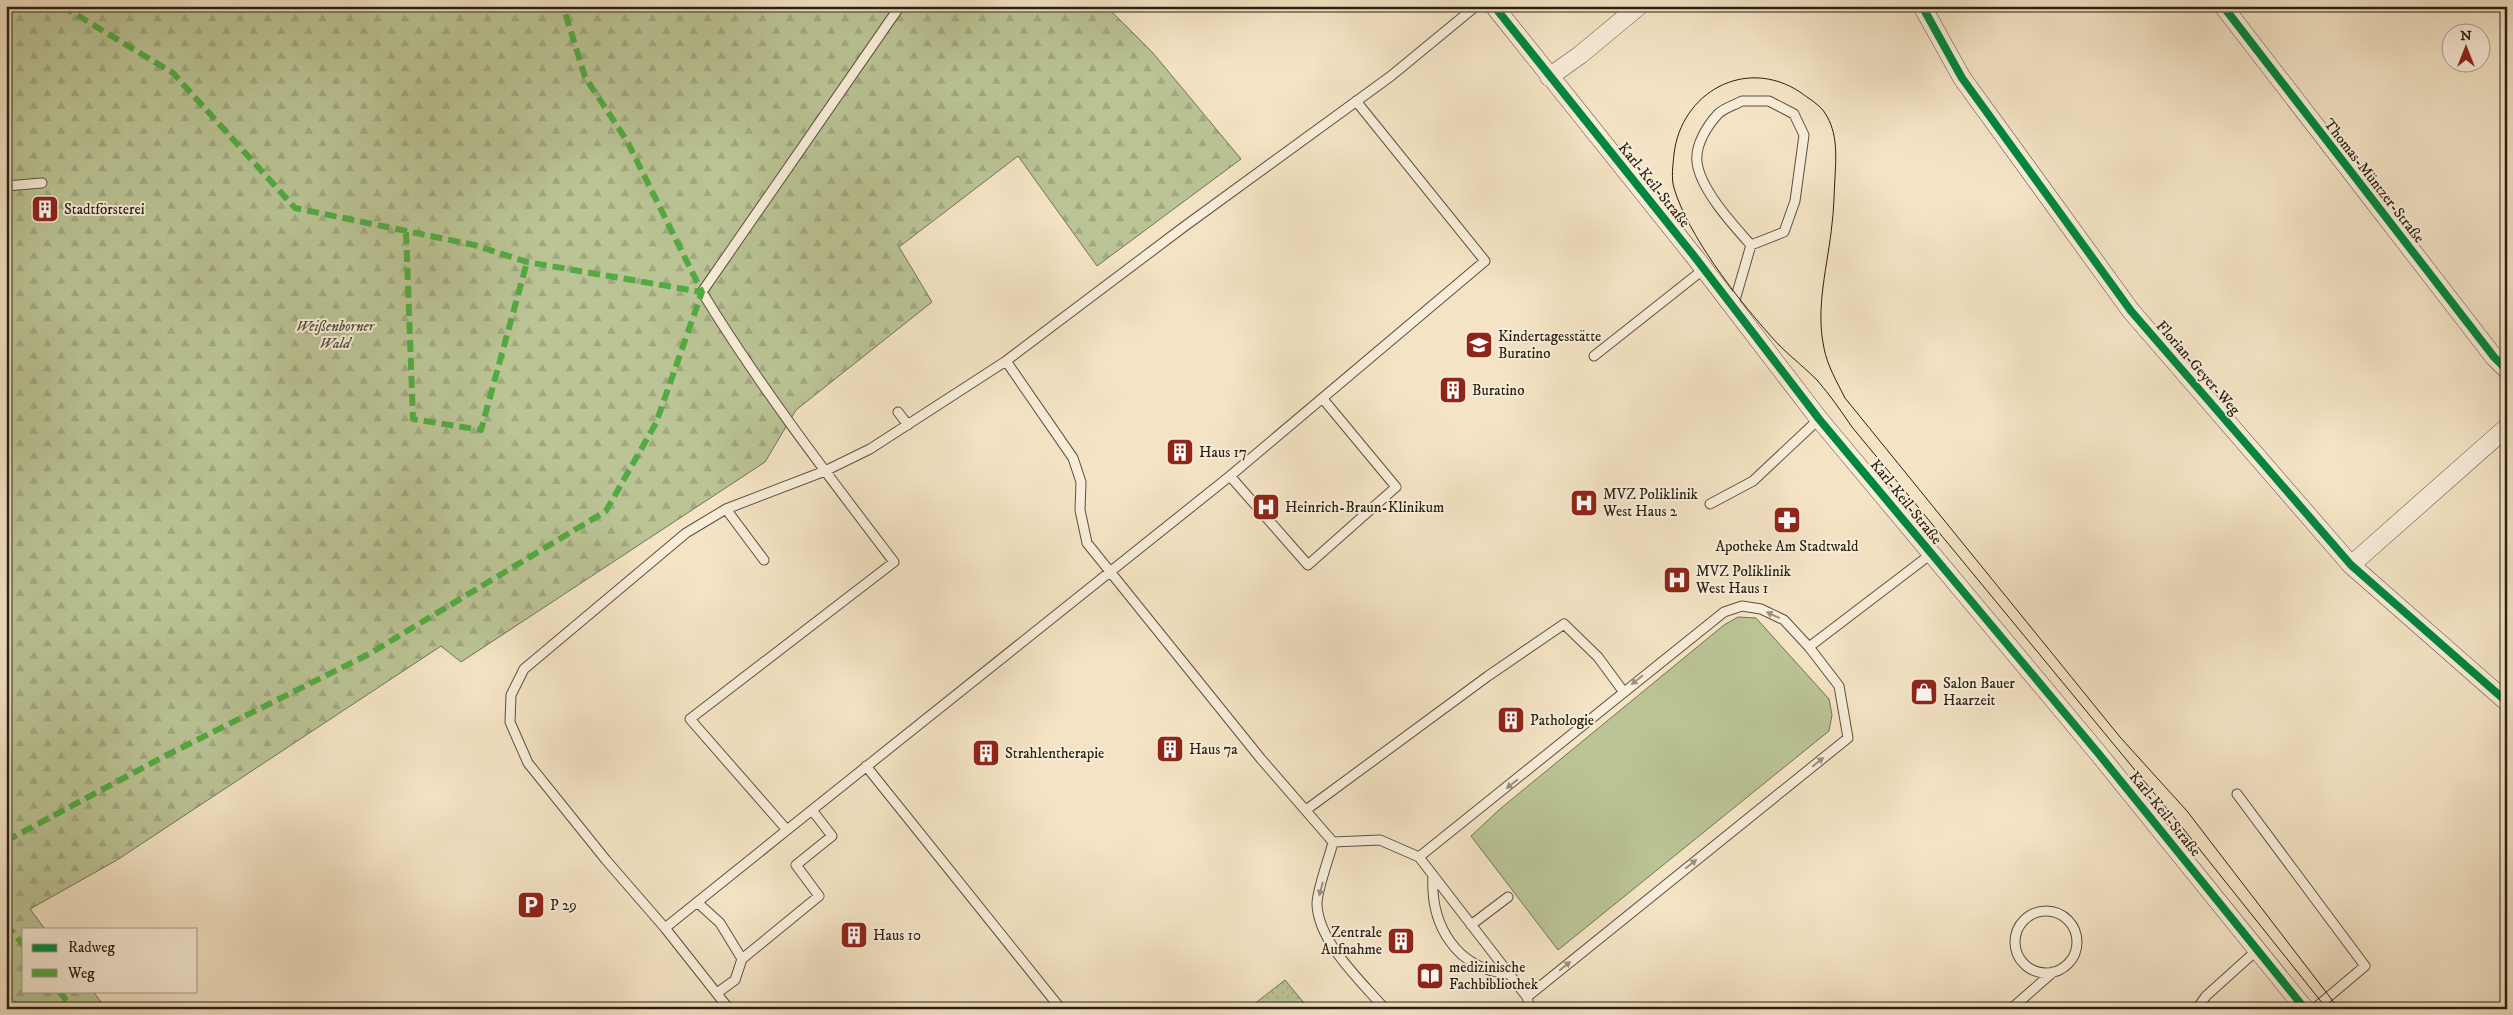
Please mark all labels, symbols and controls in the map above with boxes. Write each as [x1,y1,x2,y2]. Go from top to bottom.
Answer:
north arrow [2440,22,2490,72]
text: N [2460,27,2472,45]
street label: Thomas-Müntzer-Straße [2319,115,2429,247]
street label: Karl-Keil-Straße [1614,139,1694,231]
building icon: Stadtförsterei [30,194,60,224]
place label: Stadtförsterei [64,200,145,219]
park label: Weißenborner Wald [296,317,376,353]
street label: Florian-Geyer-Weg [2152,317,2245,420]
place label: Kindertagesstätte Buratino [1498,327,1601,363]
school or university icon: Kindertagesstätte Buratino [1464,330,1494,360]
building icon: Buratino [1438,375,1468,405]
place label: Buratino [1472,381,1524,400]
building icon: Haus 17 [1165,437,1195,467]
place label: Haus 17 [1199,443,1247,462]
street label: Karl-Keil-Straße [1866,456,1946,548]
place label: MVZ Poliklinik West Haus 2 [1602,485,1699,521]
hospital icon: MVZ Poliklinik West Haus 2 [1569,488,1599,518]
hospital icon: Heinrich-Braun-Klinikum [1251,492,1281,522]
place label: Heinrich-Braun-Klinikum [1285,498,1444,517]
pharmacy icon: Apotheke Am Stadtwald [1772,505,1802,535]
place label: Apotheke Am Stadtwald [1715,537,1859,556]
place label: MVZ Poliklinik West Haus 1 [1695,562,1792,598]
hospital icon: MVZ Poliklinik West Haus 1 [1662,565,1692,595]
one-way arrow [1766,610,1780,618]
place label: Salon Bauer Haarzeit [1943,674,2015,710]
one-way arrow [1631,675,1644,686]
shop icon: Salon Bauer Haarzeit [1909,677,1939,707]
building icon: Pathologie [1496,705,1526,735]
place label: Pathologie [1530,711,1594,730]
building icon: Haus 7a [1155,734,1185,764]
building icon: Strahlentherapie [971,738,1001,768]
place label: Haus 7a [1189,740,1238,759]
place label: Strahlentherapie [1005,744,1104,763]
one-way arrow [1811,757,1824,768]
street label: Karl-Keil-Straße [2125,768,2205,860]
one-way arrow [1506,778,1519,789]
one-way arrow [1685,859,1698,870]
one-way arrow [1316,881,1324,896]
parking icon: P 29 [516,890,546,920]
place label: P 29 [550,896,577,915]
building icon: Haus 10 [839,920,869,950]
place label: Zentrale Aufnahme [1321,923,1382,959]
place label: Haus 10 [873,926,921,945]
building icon: Zentrale Aufnahme [1386,926,1416,956]
legend [22,928,198,992]
text: Radweg [68,938,116,957]
place label: medizinische Fachbibliothek [1449,958,1539,994]
library icon: medizinische Fachbibliothek [1415,961,1445,991]
one-way arrow [1558,961,1571,972]
text: Weg [67,964,95,983]

